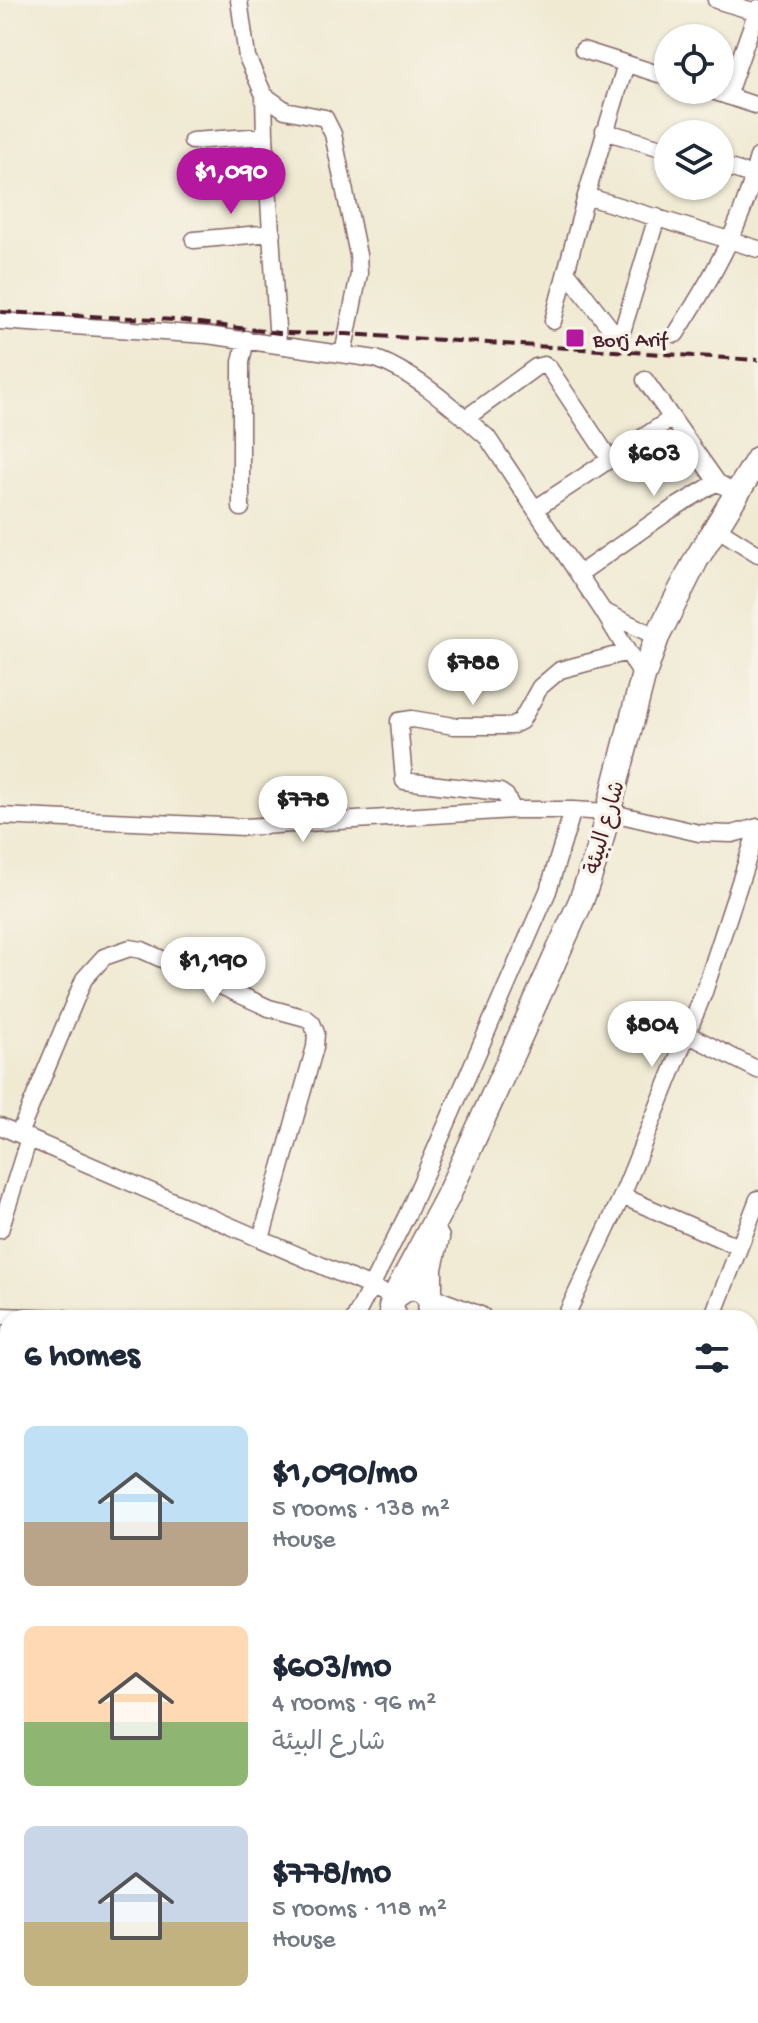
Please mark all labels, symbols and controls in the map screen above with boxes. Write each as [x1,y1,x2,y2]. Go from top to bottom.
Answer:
map controls [654,24,734,200]
button: locate [654,24,734,104]
button: layers [654,120,734,200]
pin: $1,090 [166,148,296,216]
text: $1,090 [195,158,267,189]
marker: Borj Arif [564,327,586,349]
place label: Borj Arif [592,329,670,355]
pin: $603 [607,430,701,498]
text: $603 [627,440,681,471]
pin: $788 [426,639,520,707]
text: $788 [446,649,500,680]
pin: $778 [256,776,350,844]
street label: شارع البيئة [581,778,633,878]
text: $778 [277,786,329,817]
pin: $1,190 [148,937,278,1005]
text: $1,190 [179,947,247,978]
pin: $804 [605,1001,699,1069]
text: $804 [626,1011,679,1042]
icon: filters [690,1336,734,1380]
text: 6 homes [24,1338,139,1378]
text: $1,090/mo [272,1455,417,1495]
icon: home [88,1458,184,1554]
text: 5 rooms · 138 m² [272,1495,450,1526]
text: House [272,1526,336,1557]
text: $603/mo [272,1649,391,1689]
icon: home [88,1658,184,1754]
text: 4 rooms · 96 m² [272,1689,436,1720]
text: شارع البيئة [272,1729,385,1760]
text: $778/mo [272,1855,391,1895]
icon: home [88,1858,184,1954]
text: 5 rooms · 118 m² [272,1895,447,1926]
text: House [272,1926,336,1957]

